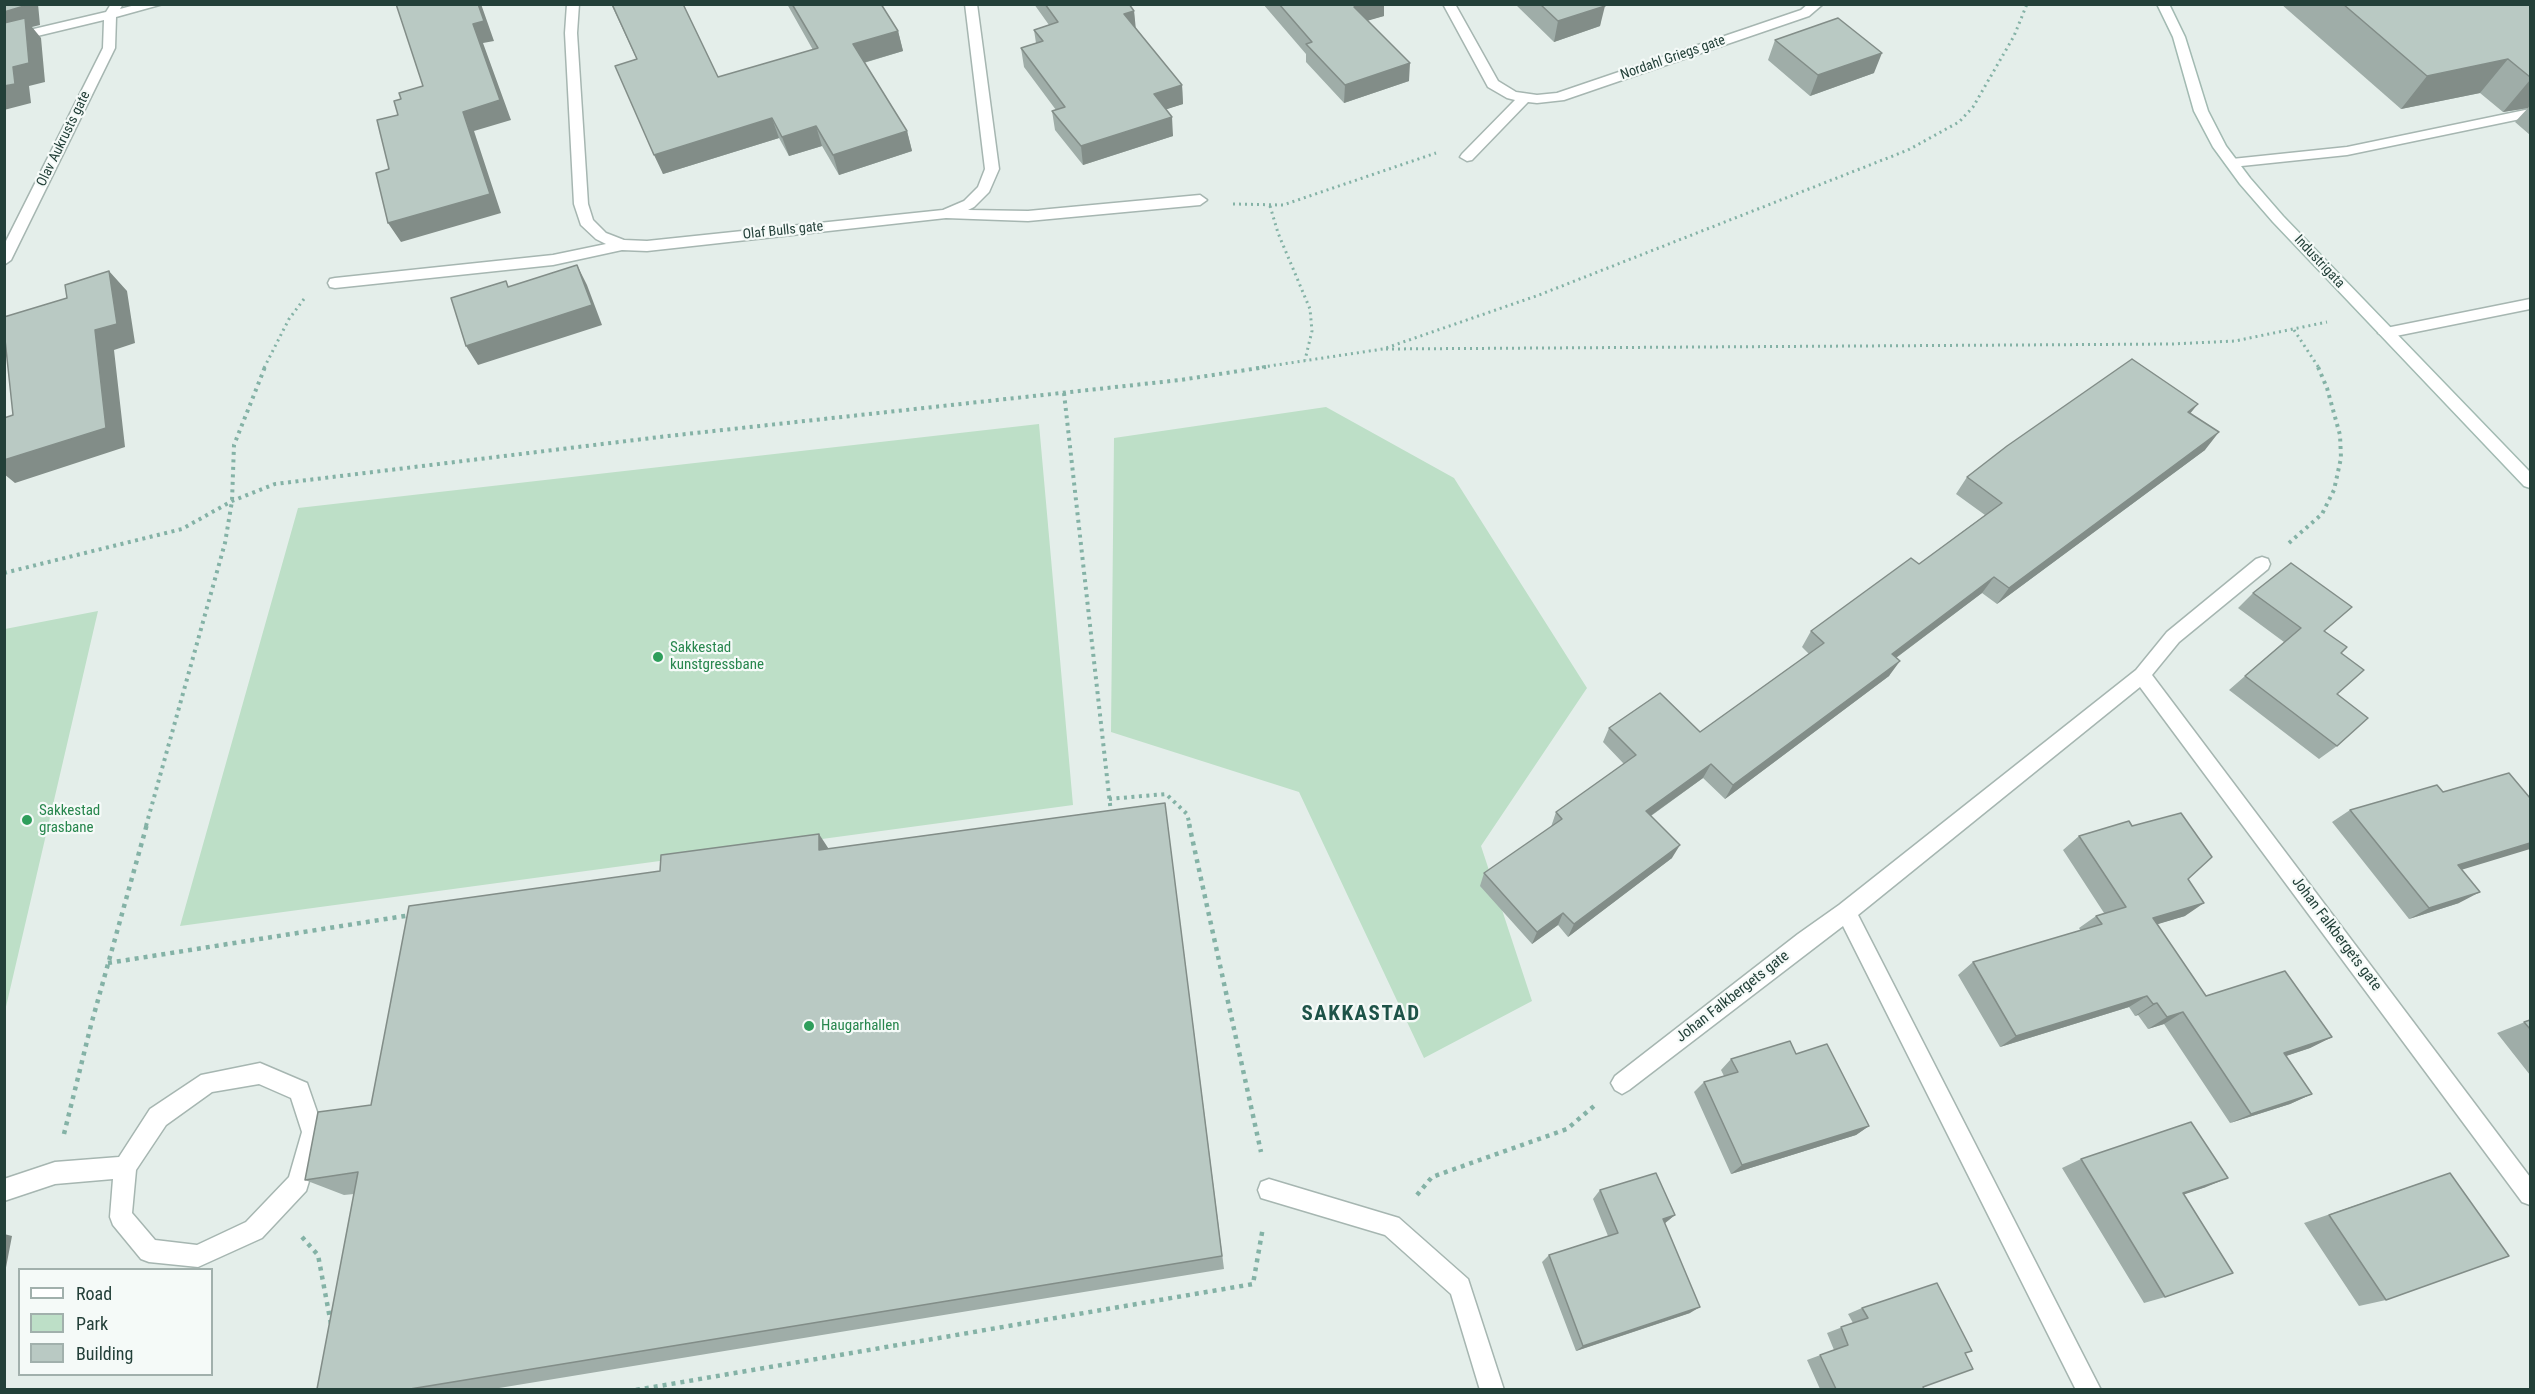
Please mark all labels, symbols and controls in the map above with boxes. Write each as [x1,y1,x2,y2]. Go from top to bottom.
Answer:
street label: Nordahl Griegs gate [1618,32,1728,84]
street label: Olav Aukrusts gate [34,89,94,189]
street label: Olaf Bulls gate [742,218,824,244]
street label: Industrigata [2290,232,2348,292]
place label: Sakkestad kunstgressbane [670,639,764,674]
marker: Sakkestad kunstgressbane [651,650,665,664]
place label: Sakkestad grasbane [39,802,100,837]
marker: Sakkestad grasbane [20,813,34,827]
street label: Johan Falkbergets gate [2287,873,2385,995]
street label: Johan Falkbergets gate [1673,947,1793,1047]
district label: SAKKASTAD [1301,1002,1421,1028]
place label: Haugarhallen [821,1017,900,1035]
marker: Haugarhallen [802,1019,816,1033]
legend [18,1268,213,1376]
text: Road [76,1283,112,1304]
text: Park [76,1313,108,1334]
text: Building [76,1343,133,1364]

